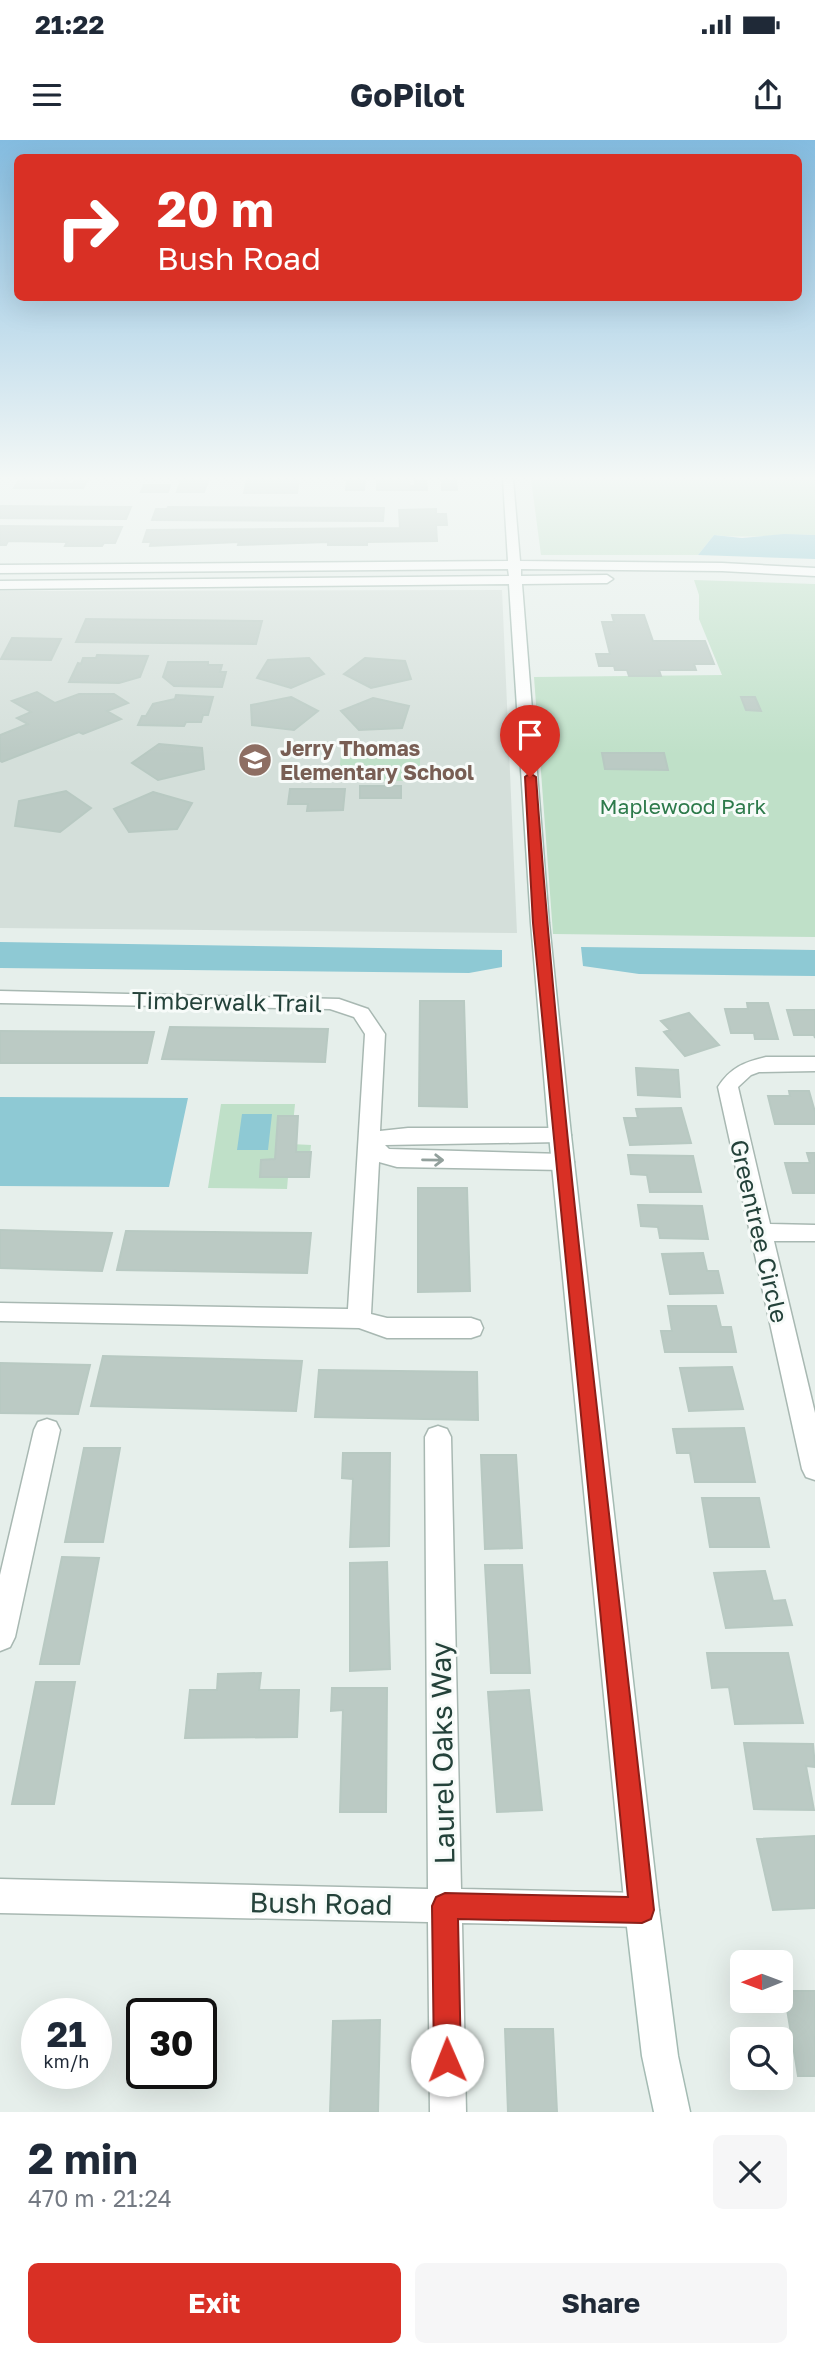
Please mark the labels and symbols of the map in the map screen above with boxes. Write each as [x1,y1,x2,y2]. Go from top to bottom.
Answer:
pin [500,705,560,777]
place label: Jerry Thomas Elementary School [280,735,474,785]
school or university icon: Jerry Thomas Elementary School [236,741,274,779]
park label: Maplewood Park [600,793,767,819]
street label: Timberwalk Trail [132,985,322,1017]
street label: Greentree Circle [725,1136,795,1326]
one-way arrow [421,1153,444,1167]
street label: Laurel Oaks Way [424,1641,460,1865]
street label: Bush Road [249,1885,393,1921]
north arrow [730,1950,793,2012]
speed limit sign: 30 [126,1998,217,2089]
position arrow [410,2023,484,2097]

